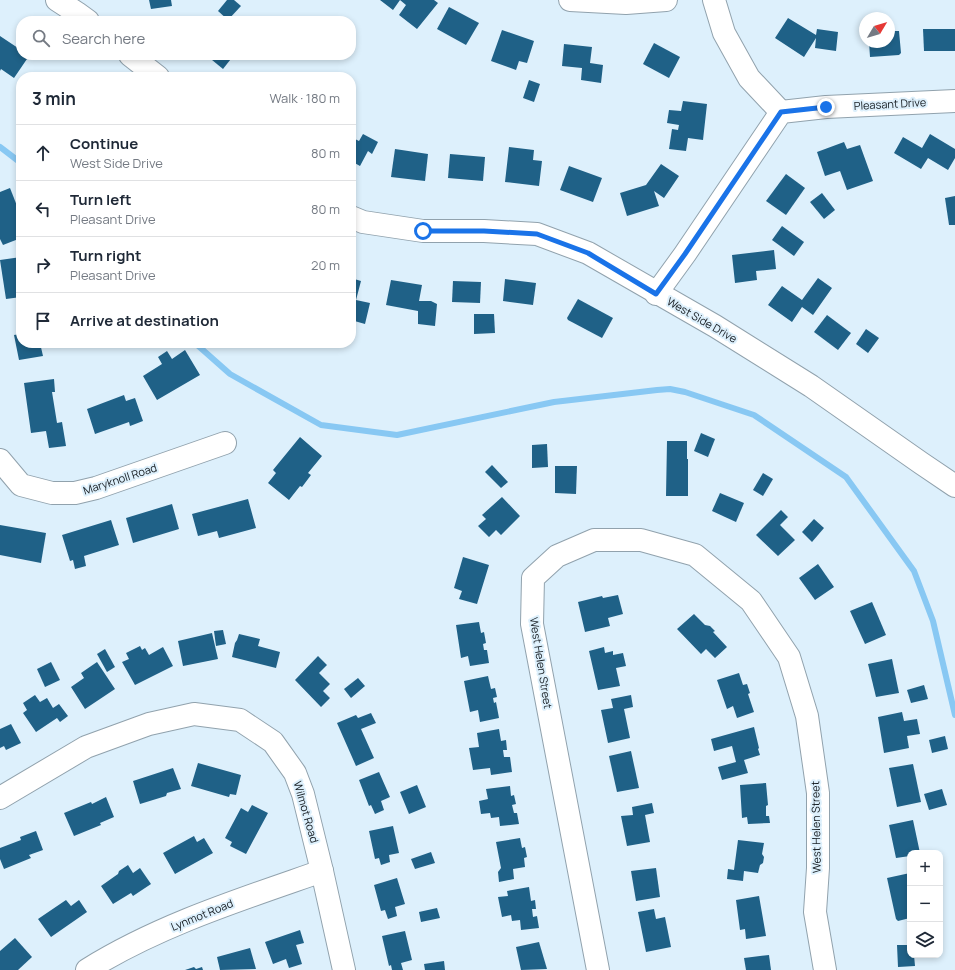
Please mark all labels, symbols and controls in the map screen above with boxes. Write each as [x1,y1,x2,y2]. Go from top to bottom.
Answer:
north arrow [859,12,895,48]
search box [16,16,356,60]
icon: search [30,27,52,49]
text: Search here [62,28,145,49]
text: 3 min [32,87,76,110]
text: Walk · 180 m [269,89,340,107]
street label: Pleasant Drive [853,94,927,113]
route end [817,98,835,116]
text: Continue [70,133,138,154]
icon: ahead [32,142,54,164]
text: 80 m [311,144,340,162]
text: West Side Drive [70,154,163,172]
text: Turn left [70,189,132,210]
icon: left [32,198,54,220]
text: 80 m [311,200,340,218]
text: Pleasant Drive [70,210,156,228]
route start [414,222,432,240]
text: Turn right [70,245,141,266]
icon: right [32,254,54,276]
text: 20 m [311,256,340,274]
text: Pleasant Drive [70,266,156,284]
street label: West Side Drive [664,293,741,346]
icon: arrive [32,310,54,332]
text: Arrive at destination [70,310,219,331]
street label: Maryknoll Road [81,460,159,498]
street label: West Helen Street [527,616,556,710]
street label: Wilmot Road [290,779,322,845]
street label: West Helen Street [807,781,824,873]
map controls [907,850,943,958]
button: + [907,850,943,886]
button: − [907,886,943,922]
street label: Lynmot Road [168,895,235,934]
button: layers [907,922,943,958]

